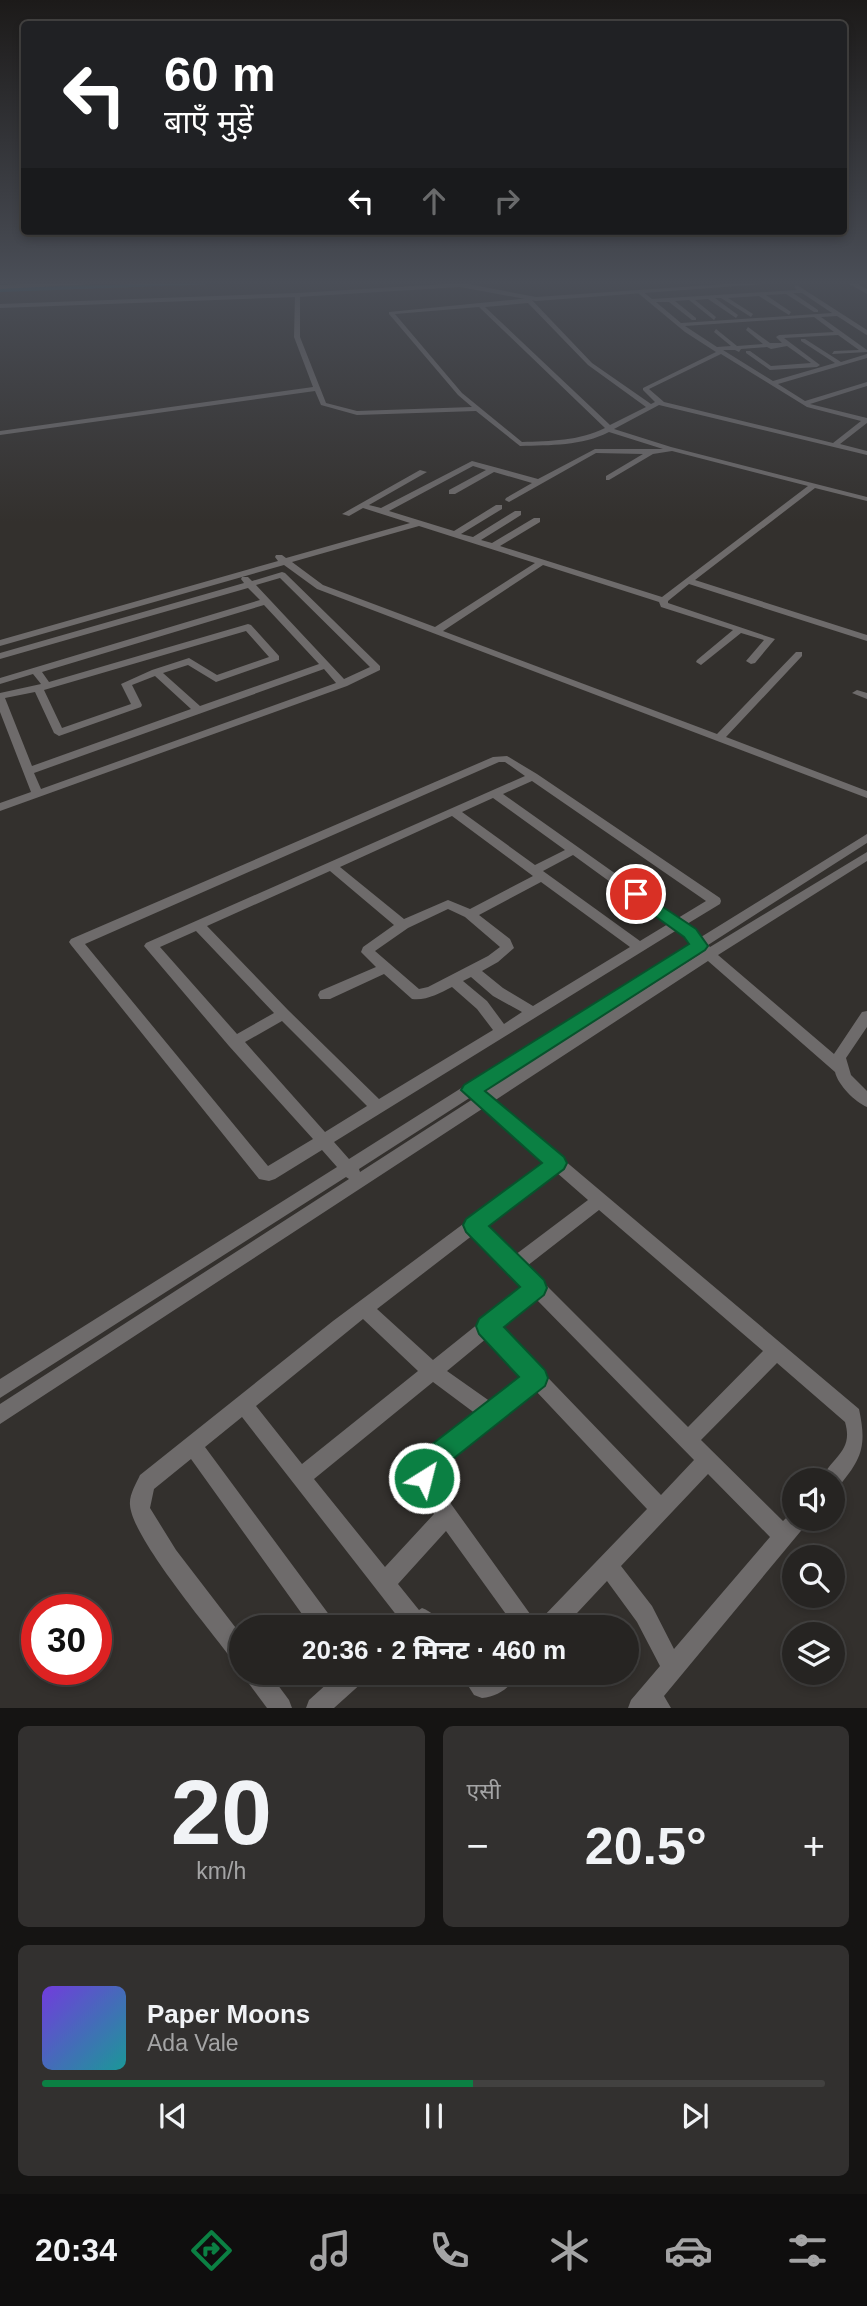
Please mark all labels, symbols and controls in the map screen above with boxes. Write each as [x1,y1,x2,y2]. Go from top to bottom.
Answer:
text: 60 m [164,47,276,101]
icon: left [49,49,140,140]
text: बाएँ मुड़ें [164,104,253,140]
icon: left [342,182,380,220]
icon: ahead [415,182,453,220]
icon: right [488,182,526,220]
pin [606,864,666,924]
icon: arrive [617,875,655,913]
position arrow [387,1441,461,1515]
map controls [782,1468,845,1685]
button: sound [782,1468,845,1531]
button: search [782,1545,845,1608]
speed limit sign: 30 [21,1594,112,1685]
button: layers [782,1622,845,1685]
text: 20:36 · 2 मिनट · 460 m [302,1635,566,1665]
text: 20 [171,1762,272,1863]
text: एसी [467,1778,501,1804]
text: 20.5° [585,1817,707,1875]
text: − [467,1825,489,1867]
text: + [803,1825,825,1867]
text: km/h [196,1858,246,1884]
text: Paper Moons [147,1999,310,2029]
text: Ada Vale [147,2030,239,2056]
icon: previous [154,2097,192,2135]
icon: pause [415,2097,453,2135]
icon: next [676,2097,714,2135]
icon: directions [187,2226,236,2275]
icon: music [306,2226,355,2275]
icon: phone [425,2226,474,2275]
icon: climate [545,2226,594,2275]
icon: car [664,2226,713,2275]
icon: filters [783,2226,832,2275]
text: 20:34 [35,2232,117,2268]

